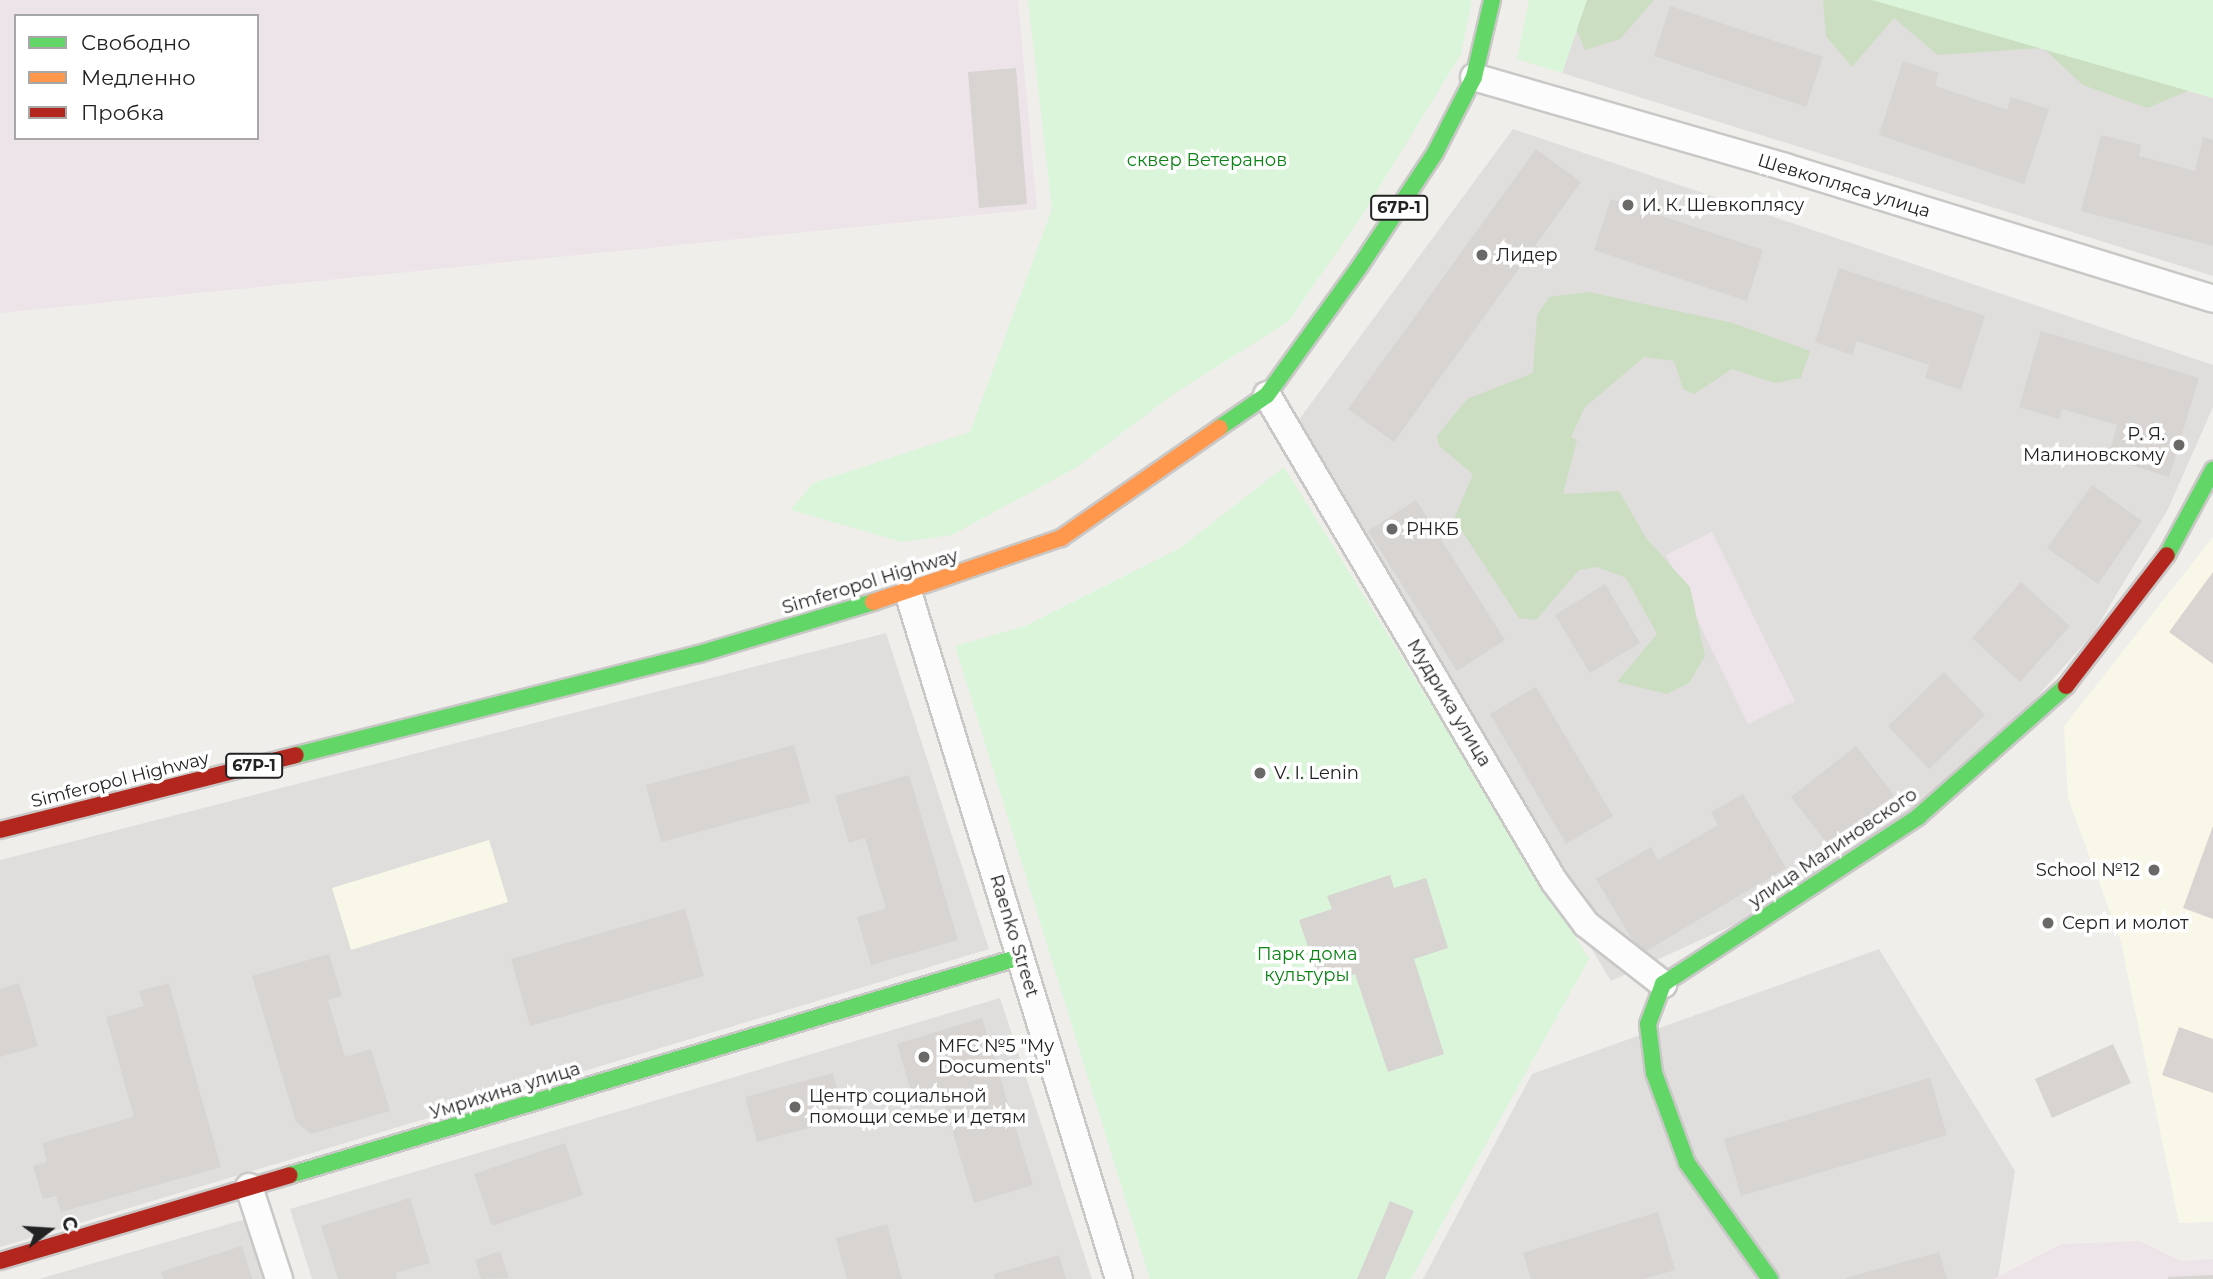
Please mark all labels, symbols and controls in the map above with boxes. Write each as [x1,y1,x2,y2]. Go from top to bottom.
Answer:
legend [14,14,259,140]
text: Свободно [81,30,191,55]
text: Медленно [81,65,196,90]
text: Пробка [81,100,164,125]
park label: сквер Ветеранов [1127,149,1287,171]
street label: Шевкопляса улица [1755,149,1933,223]
place label: И. К. Шевкоплясу [1642,194,1804,216]
road number: 67Р-1 [1369,196,1429,220]
marker: И. К. Шевкоплясу [1620,197,1636,213]
place label: Лидер [1496,244,1558,266]
marker: Лидер [1474,247,1490,263]
place label: Р. Я. Малиновскому [2023,424,2165,466]
marker: Р. Я. Малиновскому [2171,437,2187,453]
place label: РНКБ [1406,518,1459,540]
marker: РНКБ [1384,521,1400,537]
street label: Simferopol Highway [780,545,960,619]
street label: Мудрика улица [1402,635,1496,771]
street label: Simferopol Highway [29,747,211,813]
road number: 67Р-1 [224,754,284,778]
place label: V. I. Lenin [1274,762,1359,784]
marker: V. I. Lenin [1252,765,1268,781]
street label: улица Малиновского [1745,784,1921,912]
place label: School №12 [2036,859,2140,881]
marker: School №12 [2146,862,2162,878]
street label: Raenko Street [985,872,1043,1000]
place label: Серп и молот [2062,912,2188,934]
marker: Серп и молот [2040,915,2056,931]
park label: Парк дома культуры [1257,944,1357,986]
place label: MFC №5 "My Documents" [938,1036,1054,1078]
marker: MFC №5 "My Documents" [916,1049,932,1065]
street label: Умрихина улица [427,1058,583,1124]
place label: Центр социальной помощи семье и детям [809,1086,1026,1128]
marker: Центр социальной помощи семье и детям [787,1099,803,1115]
north arrow [14,1195,84,1265]
text: С [57,1214,83,1234]

